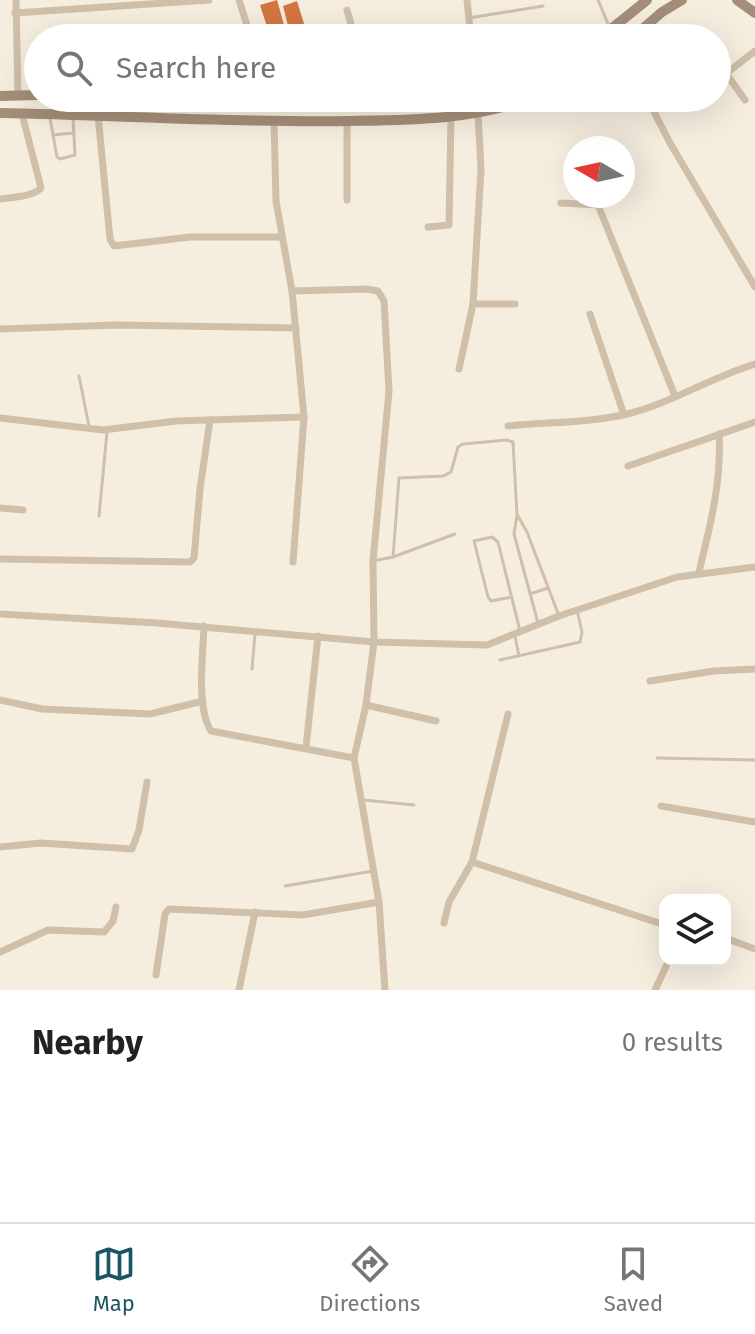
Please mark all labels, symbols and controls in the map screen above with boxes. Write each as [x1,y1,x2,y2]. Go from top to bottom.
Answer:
search box [24,24,731,112]
icon: search [52,46,96,90]
text: Search here [116,50,276,86]
north arrow [563,136,635,208]
map controls [659,894,731,966]
button: layers [659,894,731,966]
text: Nearby [32,1022,143,1063]
text: 0 results [622,1027,723,1058]
tab: Map [92,1242,136,1317]
tab: Directions [319,1242,420,1317]
tab: Saved [604,1242,663,1317]

